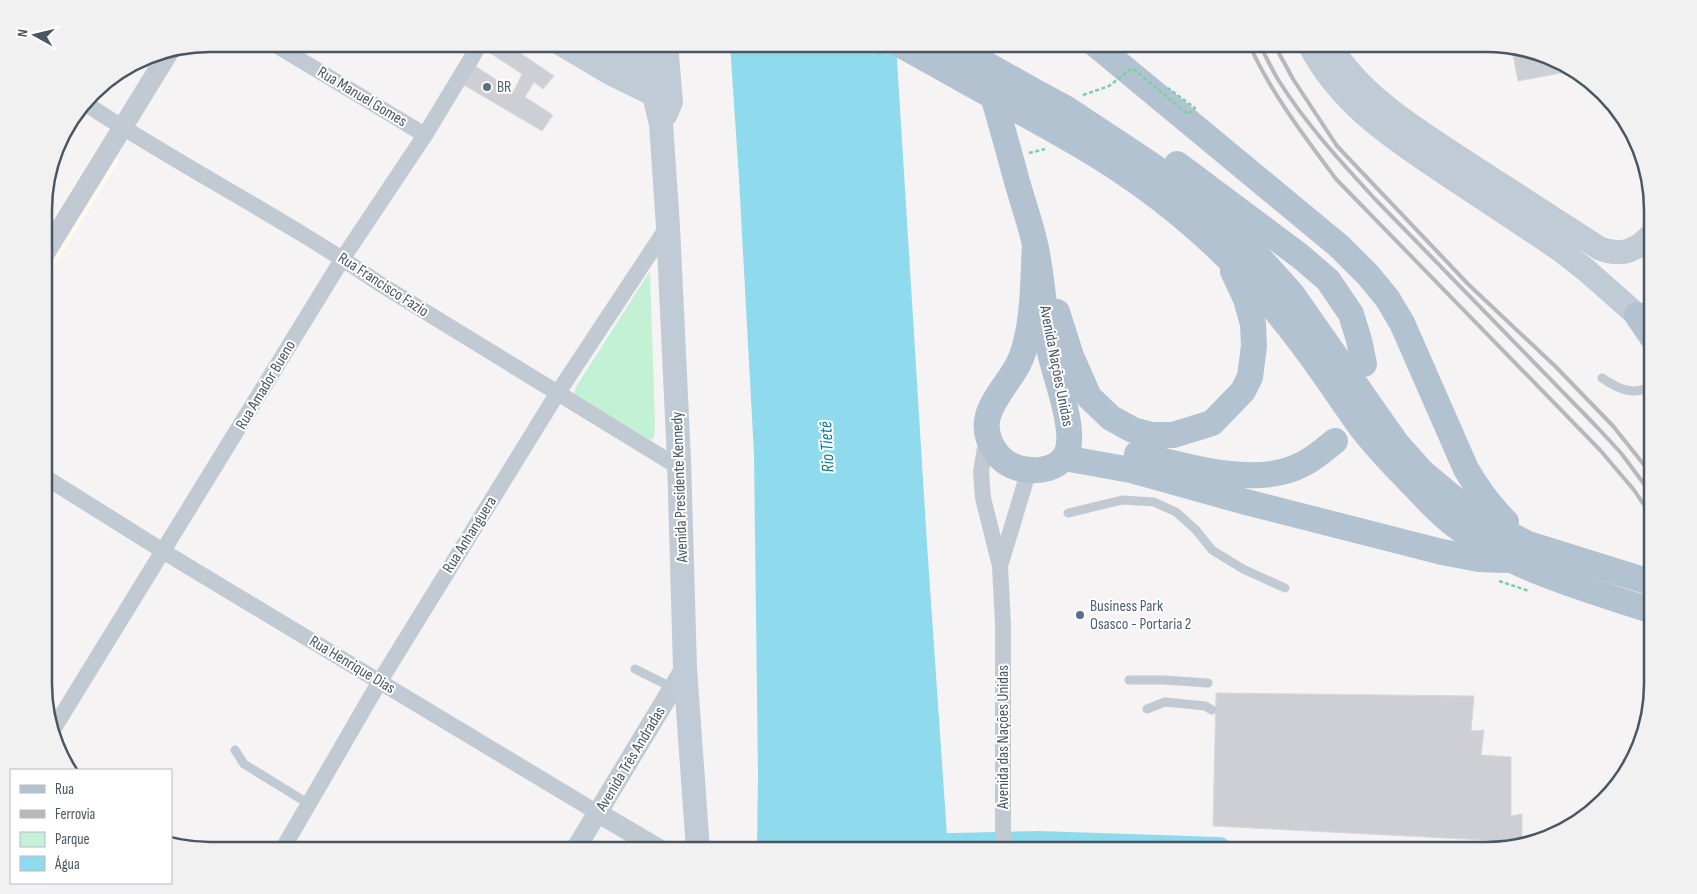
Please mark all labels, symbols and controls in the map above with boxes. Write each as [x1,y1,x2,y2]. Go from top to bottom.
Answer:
north arrow [10,10,60,60]
text: N [14,28,32,38]
street label: Rua Manuel Gomes [314,63,410,131]
place label: BR [497,78,512,97]
marker: BR [481,81,493,93]
street label: Rua Francisco Fazio [334,249,432,321]
street label: Avenida Nações Unidas [1035,303,1077,428]
street label: Rua Amador Bueno [232,337,300,433]
street label: Avenida Presidente Kennedy [668,411,692,564]
water label: Rio Tietê [815,421,839,473]
street label: Rua Anhanguera [439,493,501,577]
place label: Business Park Osasco - Portaria 2 [1090,597,1191,634]
marker: Business Park Osasco - Portaria 2 [1074,609,1086,621]
street label: Rua Henrique Dias [306,632,399,698]
street label: Avenida das Nações Unidas [994,665,1013,810]
street label: Avenida Três Andradas [592,703,670,816]
legend [10,769,172,884]
text: Rua [55,780,74,799]
text: Ferrovia [55,805,96,824]
text: Parque [55,830,90,849]
text: Água [54,855,80,874]

